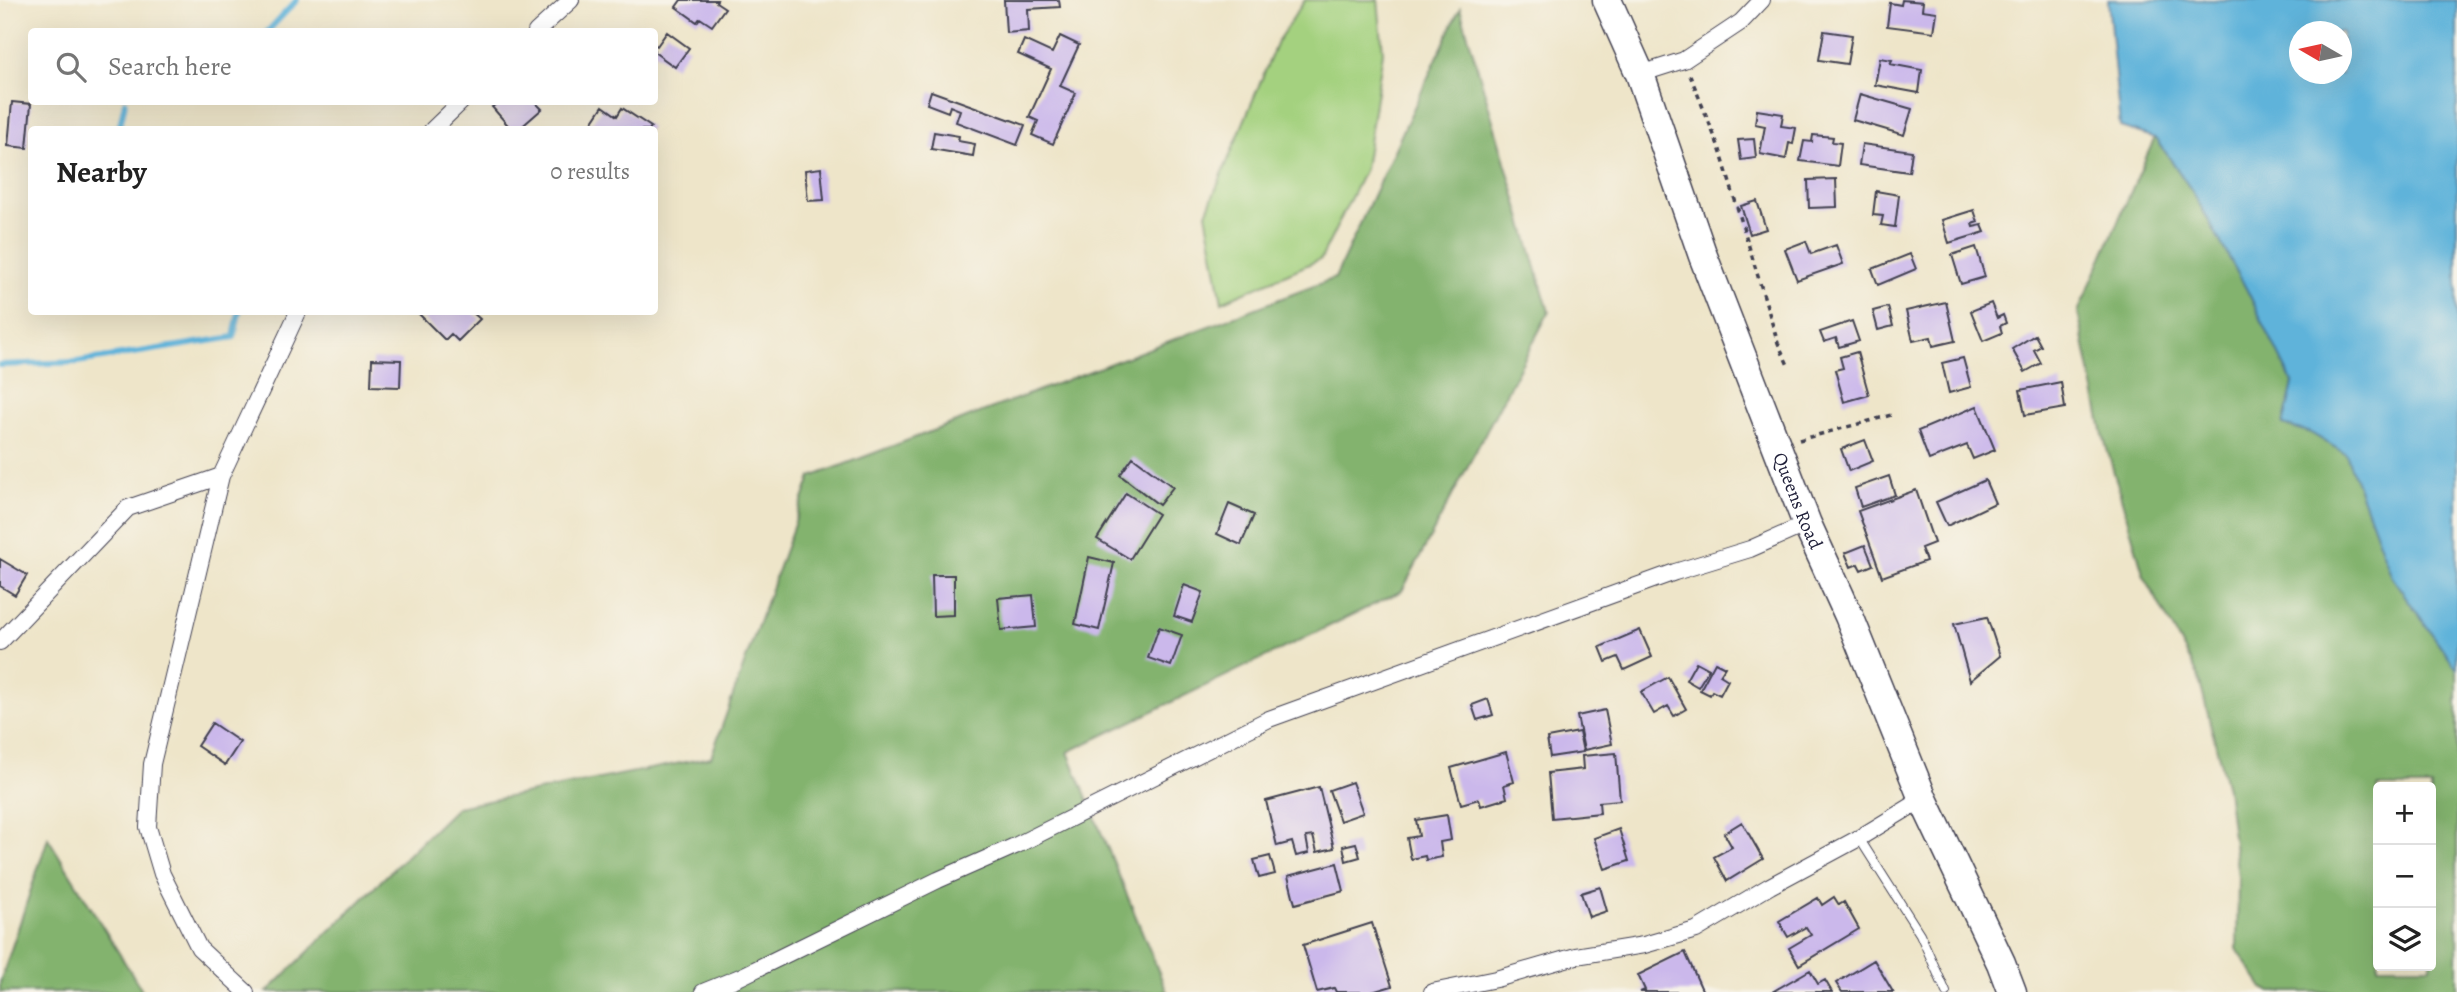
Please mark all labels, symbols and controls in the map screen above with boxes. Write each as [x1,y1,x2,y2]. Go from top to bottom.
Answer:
north arrow [2289,21,2352,84]
search box [28,28,658,105]
icon: search [52,48,90,86]
text: Search here [108,49,232,84]
text: Nearby [56,152,147,192]
text: 0 results [550,156,630,187]
street label: Queens Road [1766,449,1829,554]
map controls [2373,782,2436,971]
button: + [2373,782,2436,845]
button: − [2373,845,2436,908]
button: layers [2373,908,2436,971]

